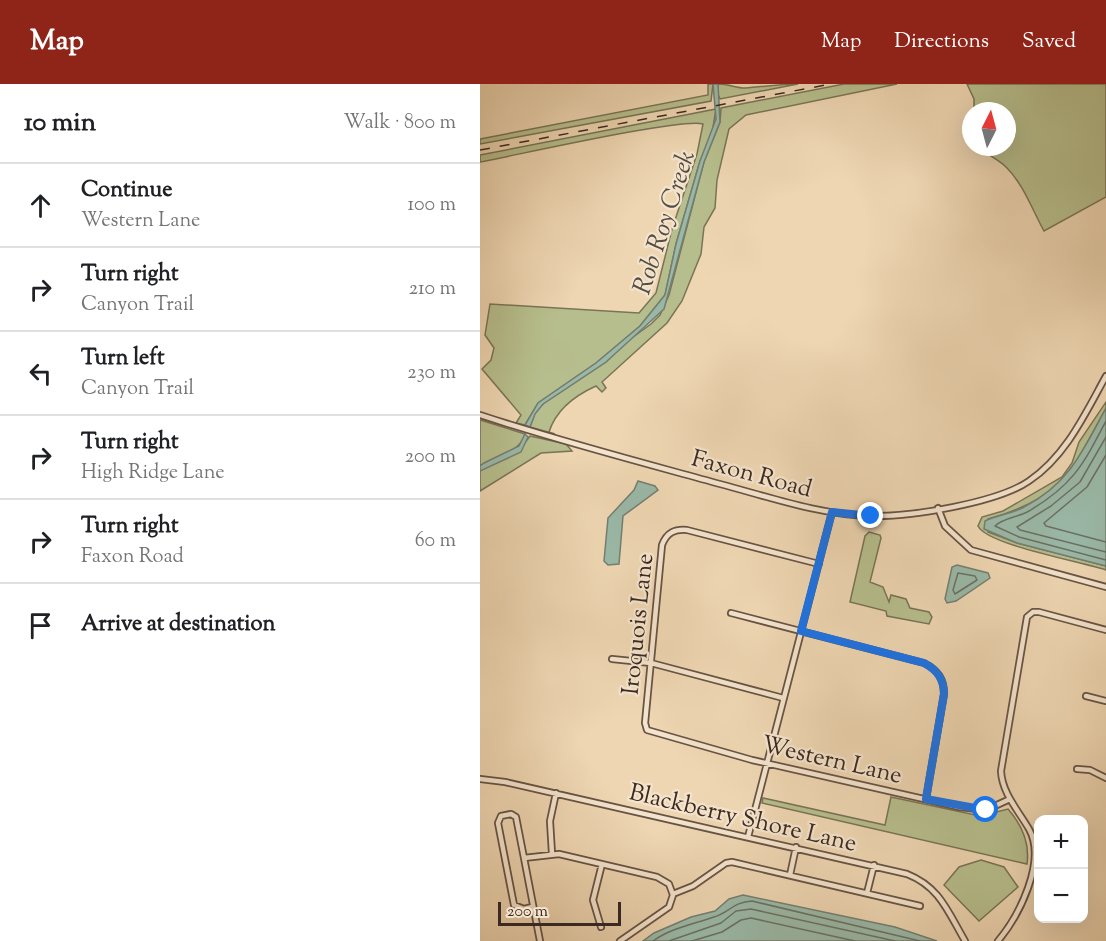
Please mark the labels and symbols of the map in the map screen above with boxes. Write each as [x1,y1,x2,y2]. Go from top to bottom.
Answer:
north arrow [962,102,1016,156]
water label: Rob Roy Creek [625,146,706,300]
street label: Faxon Road [688,443,816,507]
route end [857,502,883,528]
street label: Iroquois Lane [615,552,663,697]
street label: Western Lane [758,728,905,794]
street label: Blackberry Shore Lane [625,776,860,862]
route start [972,796,998,822]
scale bar [498,899,621,926]

